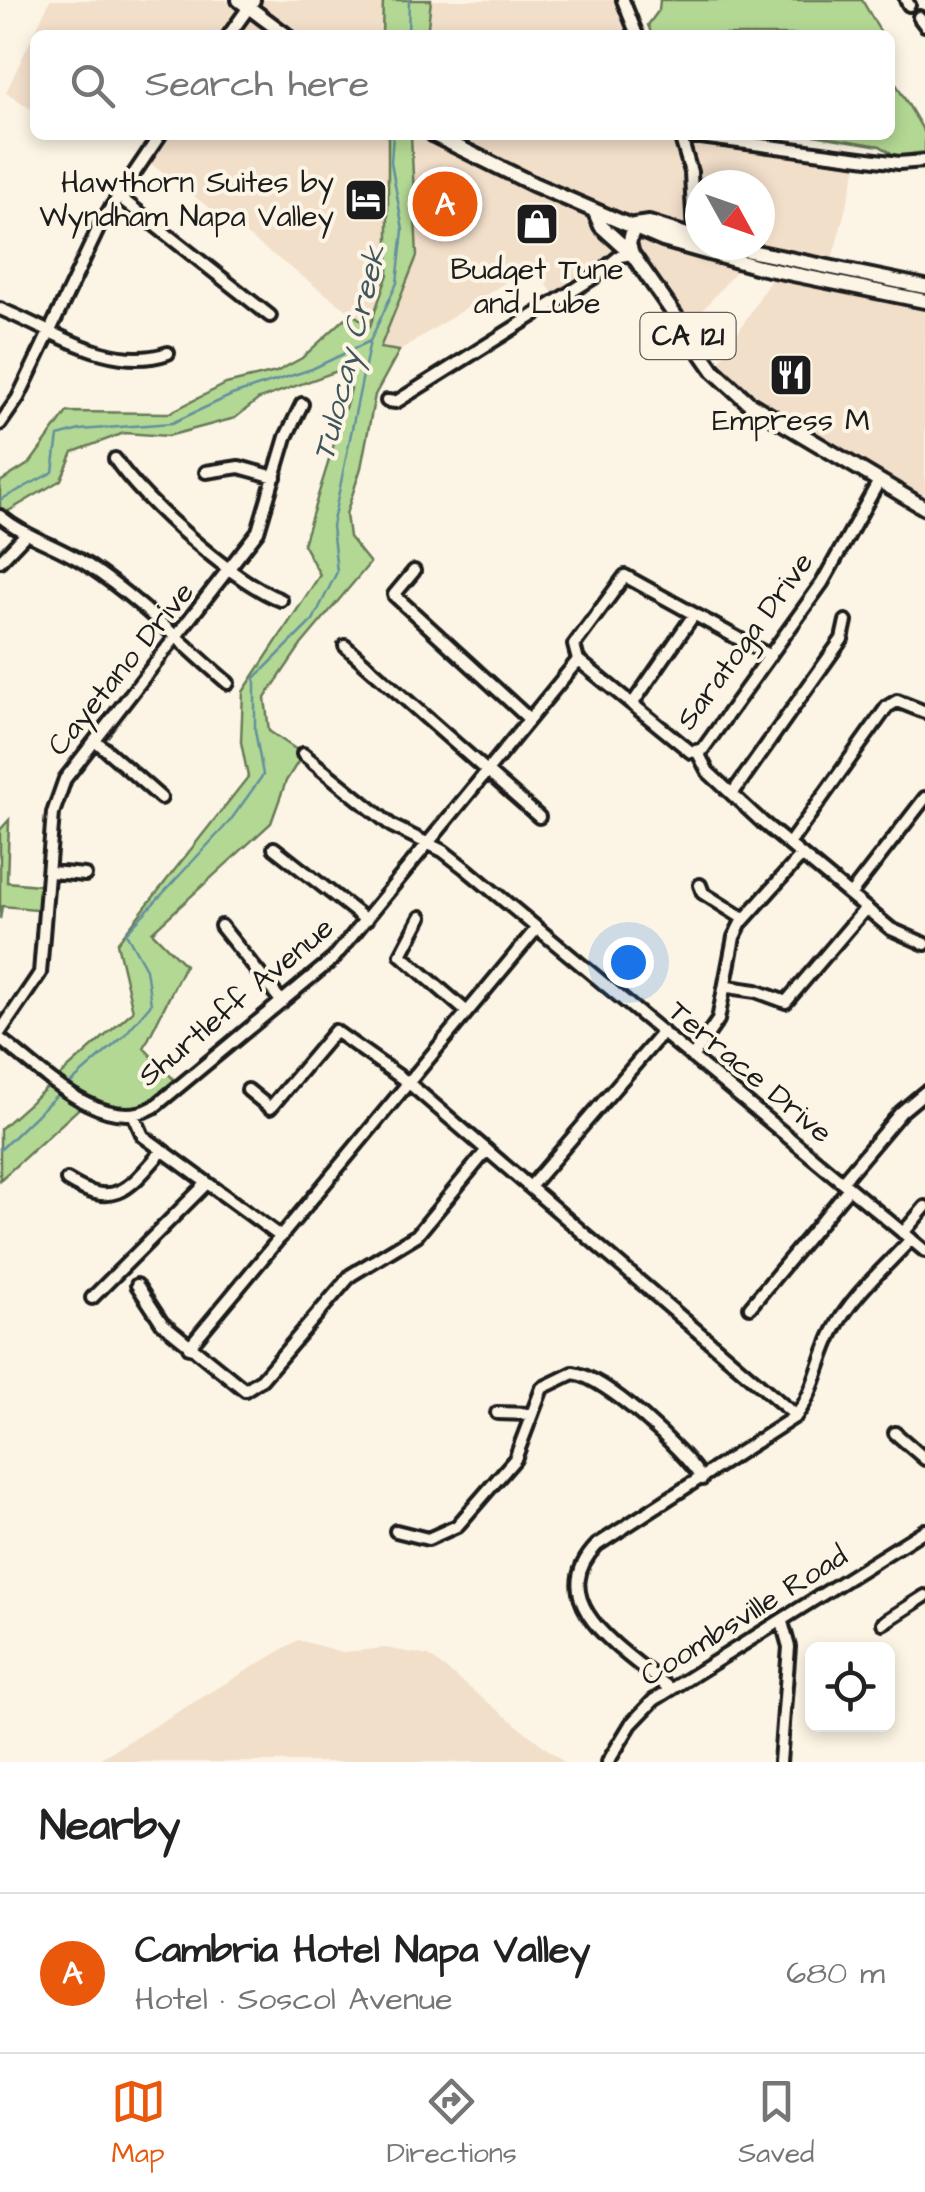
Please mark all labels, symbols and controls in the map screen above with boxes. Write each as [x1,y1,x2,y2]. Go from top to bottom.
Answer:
search box [30,30,895,140]
icon: search [65,58,120,113]
text: Search here [145,59,369,111]
place label: Hawthorn Suites by Wyndham Napa Valley [39,162,334,239]
pin: A [412,166,478,242]
north arrow [685,170,775,260]
hotel icon: Hawthorn Suites by Wyndham Napa Valley [343,177,389,223]
shop icon: Budget Tune and Lube [514,201,560,247]
water label: Tulocay Creek [301,239,400,466]
place label: Budget Tune and Lube [451,249,623,325]
road number: CA 121 [640,313,736,359]
restaurant icon: Empress M [768,352,814,398]
place label: Empress M [712,400,870,442]
street label: Saratoga Drive [666,544,825,739]
street label: Cayetano Drive [38,573,205,766]
street label: Shurtleff Avenue [129,907,343,1097]
your location [603,937,654,988]
street label: Terrace Drive [659,991,841,1153]
street label: Coombsville Road [632,1535,856,1697]
map controls [805,1642,895,1732]
button: locate [805,1642,895,1732]
text: Nearby [40,1798,180,1856]
text: Cambria Hotel Napa Valley [135,1925,590,1977]
text: A [62,1951,83,1996]
text: 680 m [786,1951,885,1996]
text: Hotel · Soscol Avenue [135,1977,452,2022]
tab: Map [111,2074,166,2173]
tab: Directions [387,2074,517,2173]
tab: Saved [738,2074,814,2173]

